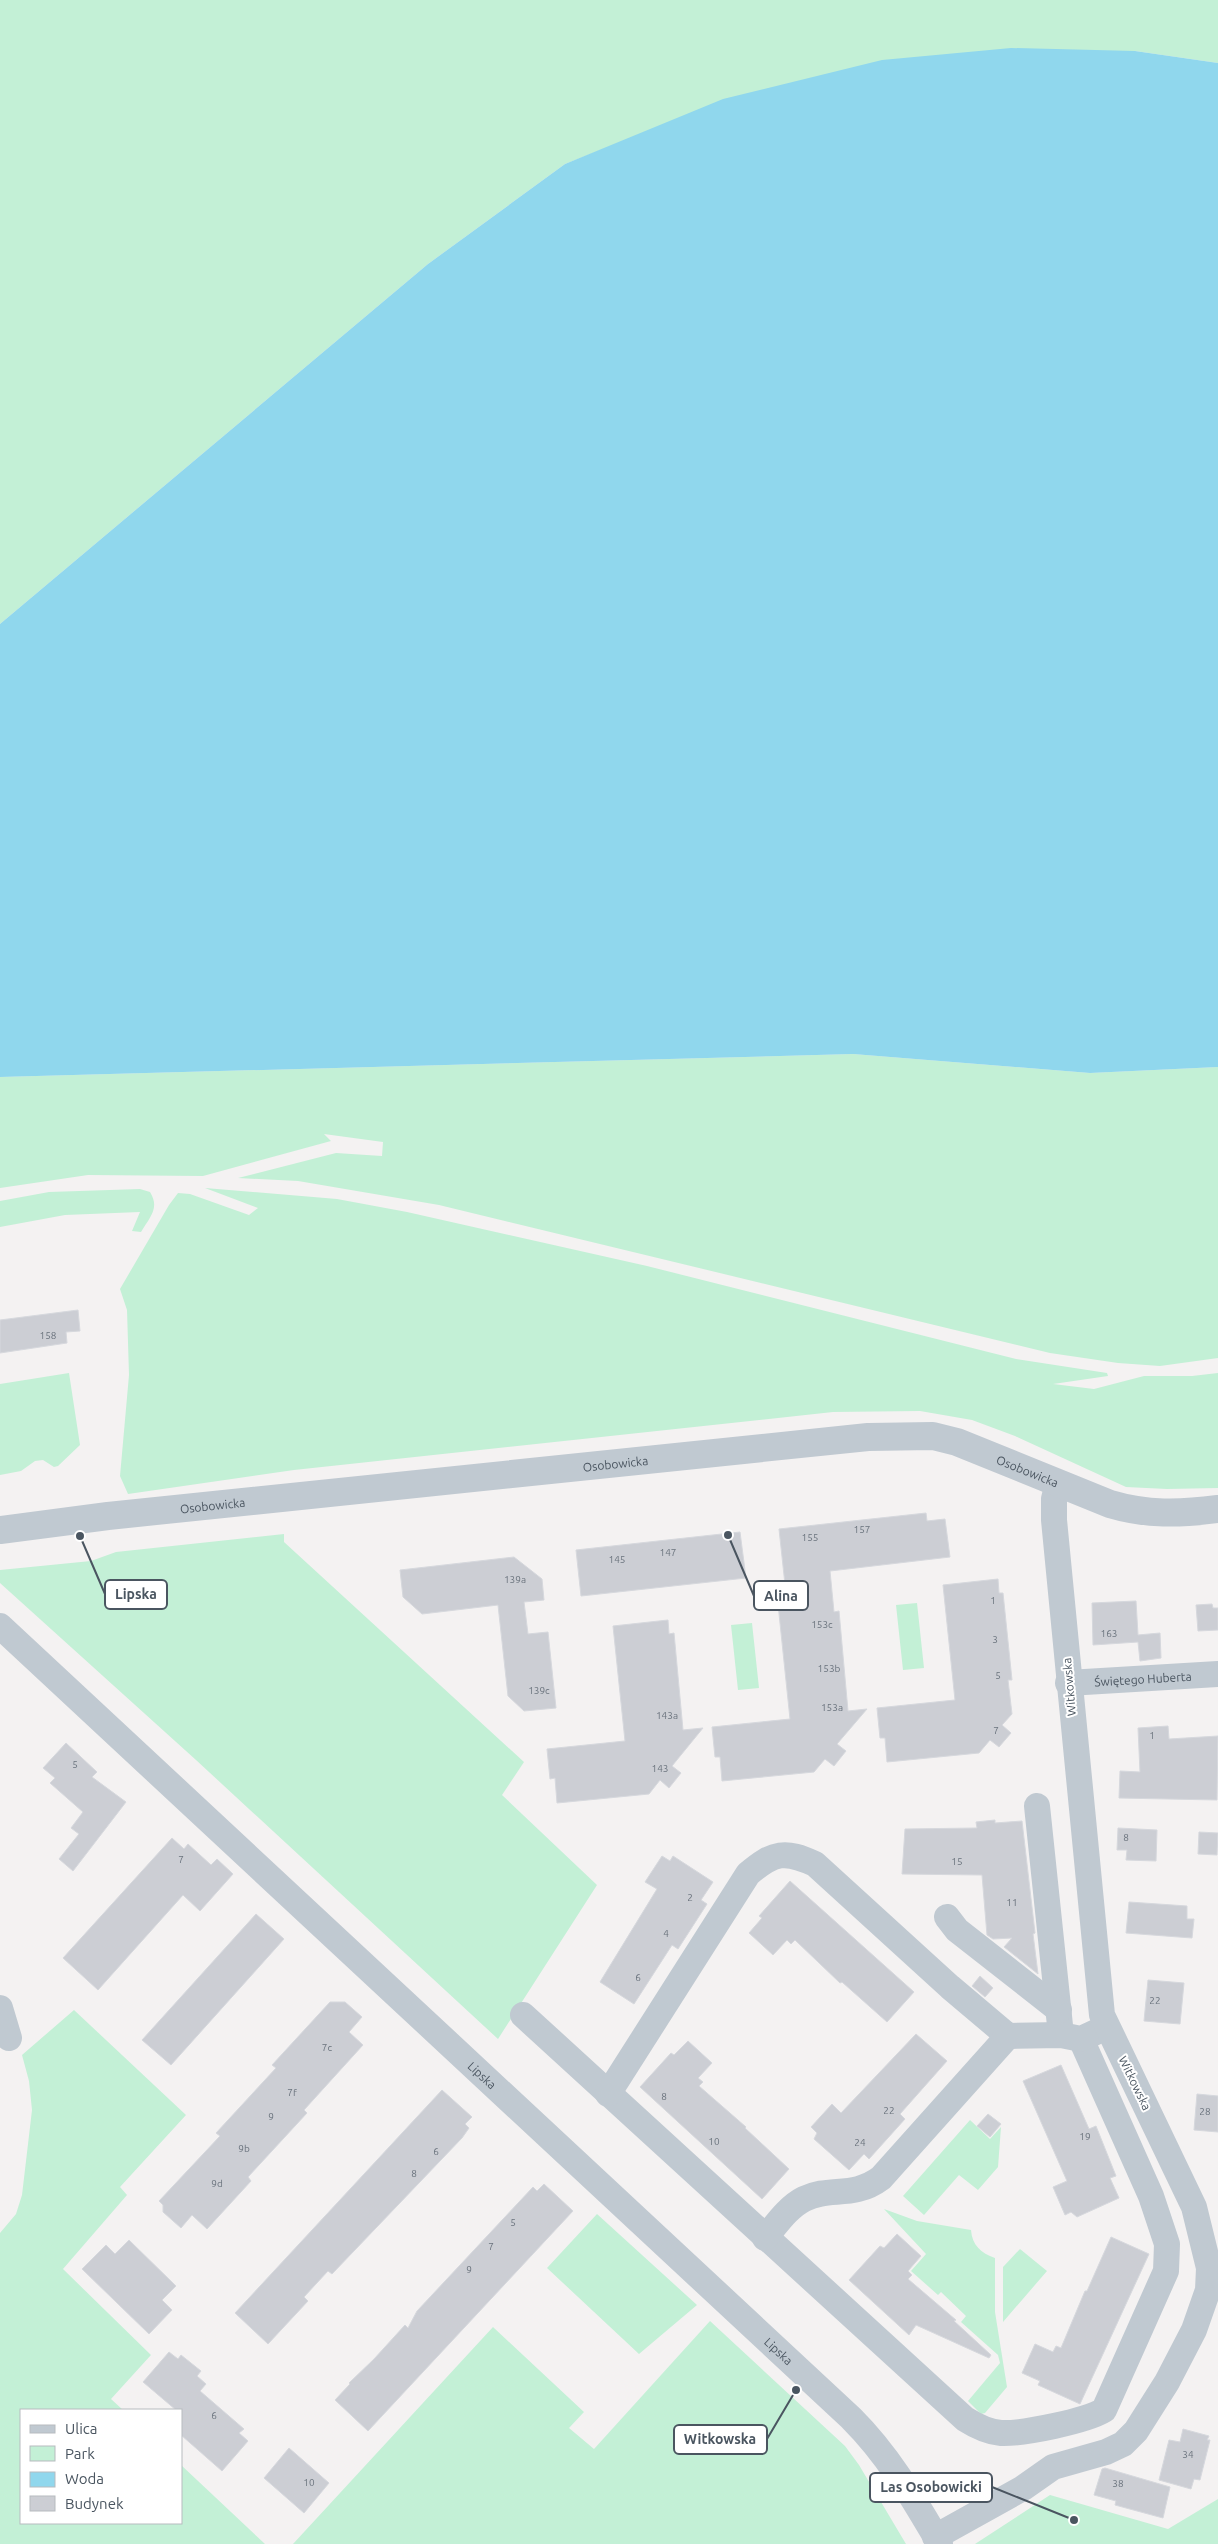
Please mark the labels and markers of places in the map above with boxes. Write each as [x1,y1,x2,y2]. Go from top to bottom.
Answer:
callout: Lipska [105,1580,167,1609]
callout: Alina [754,1581,808,1610]
callout: Witkowska [674,2425,767,2454]
callout: Las Osobowicki [870,2473,992,2502]

